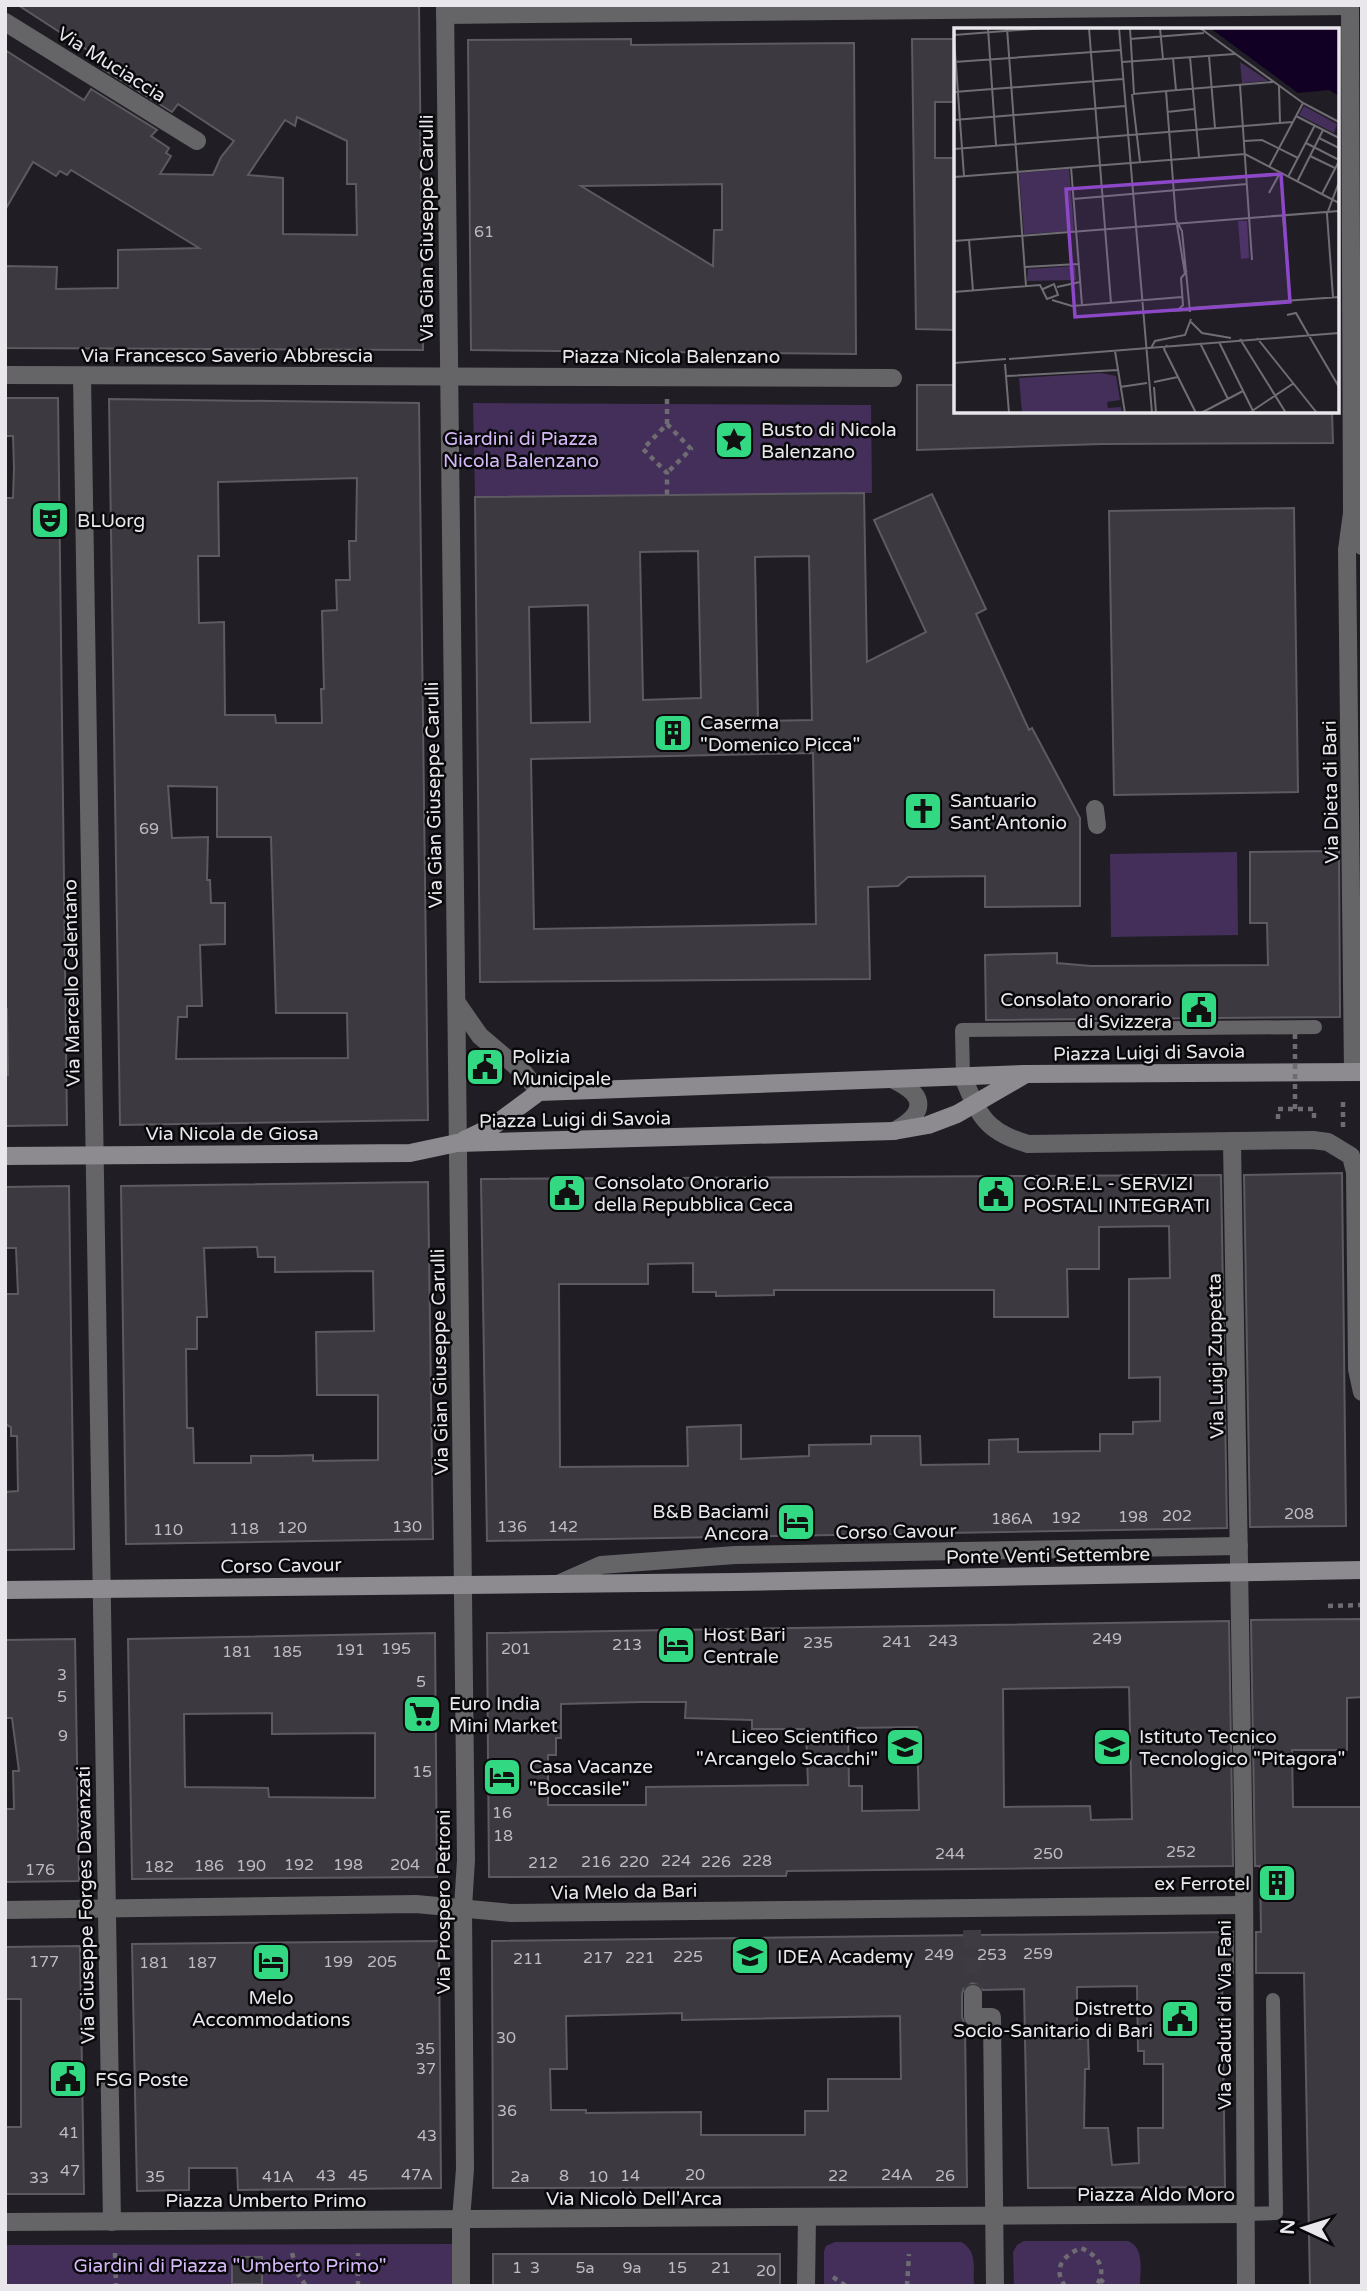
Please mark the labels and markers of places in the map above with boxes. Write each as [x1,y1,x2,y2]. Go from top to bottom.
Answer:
place icon: Busto di Nicola Balenzano [713,419,755,461]
place label: Busto di Nicola Balenzano [761,419,897,463]
theatre icon: BLUorg [29,499,71,541]
place label: BLUorg [77,510,145,532]
building icon: Caserma "Domenico Picca" [652,712,694,754]
place label: Caserma "Domenico Picca" [700,712,860,756]
church icon: Santuario Sant'Antonio [902,790,944,832]
place label: Santuario Sant'Antonio [950,790,1067,834]
place label: Consolato onorario di Svizzera [1000,989,1172,1033]
public building icon: Consolato onorario di Svizzera [1178,989,1220,1031]
public building icon: Polizia Municipale [464,1046,506,1088]
place label: Polizia Municipale [512,1046,611,1090]
public building icon: Consolato Onorario della Repubblica Ceca [546,1172,588,1214]
place label: Consolato Onorario della Repubblica Ceca [594,1172,793,1216]
public building icon: CO.R.E.L - SERVIZI POSTALI INTEGRATI [975,1173,1017,1215]
place label: CO.R.E.L - SERVIZI POSTALI INTEGRATI [1023,1173,1210,1217]
place label: B&B Baciami Ancora [652,1501,769,1545]
hotel icon: B&B Baciami Ancora [775,1501,817,1543]
hotel icon: Host Bari Centrale [655,1624,697,1666]
place label: Host Bari Centrale [703,1624,786,1668]
supermarket icon: Euro India Mini Market [401,1693,443,1735]
place label: Euro India Mini Market [449,1693,558,1737]
place label: Liceo Scientifico "Arcangelo Scacchi" [696,1726,878,1770]
school or university icon: Liceo Scientifico "Arcangelo Scacchi" [884,1726,926,1768]
school or university icon: Istituto Tecnico Tecnologico "Pitagora" [1091,1726,1133,1768]
place label: Istituto Tecnico Tecnologico "Pitagora" [1139,1726,1345,1770]
hotel icon: Casa Vacanze "Boccasile" [481,1756,523,1798]
place label: Casa Vacanze "Boccasile" [529,1756,653,1800]
building icon: ex Ferrotel [1256,1862,1298,1904]
place label: ex Ferrotel [1154,1873,1250,1895]
school or university icon: IDEA Academy [729,1935,771,1977]
hotel icon: Melo Accommodations [250,1941,292,1983]
place label: IDEA Academy [777,1946,913,1968]
place label: Melo Accommodations [192,1987,350,2031]
place label: Distretto Socio-Sanitario di Bari [953,1998,1153,2042]
public building icon: Distretto Socio-Sanitario di Bari [1159,1998,1201,2040]
public building icon: FSG Poste [47,2058,89,2100]
place label: FSG Poste [95,2069,189,2091]

